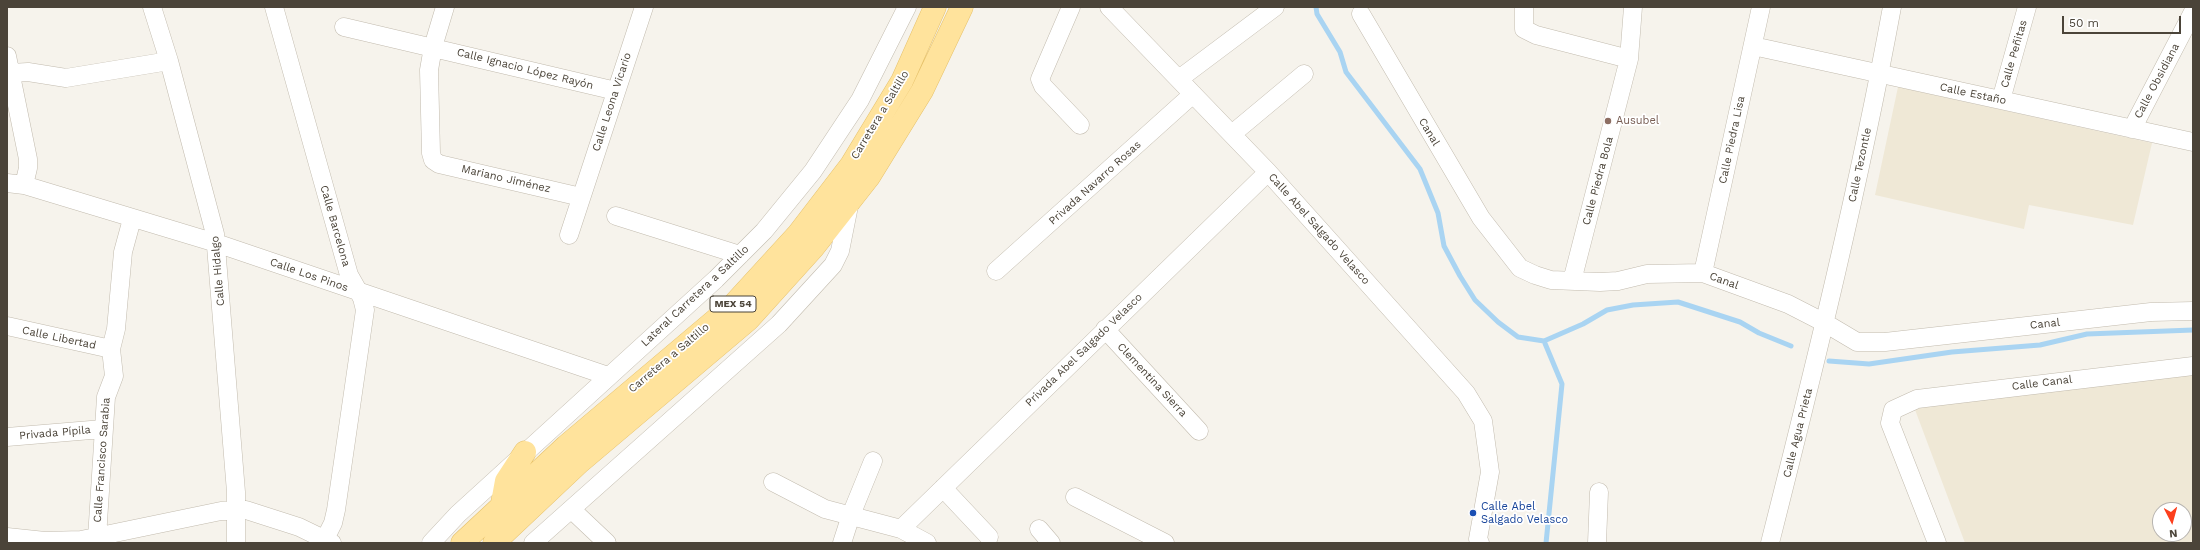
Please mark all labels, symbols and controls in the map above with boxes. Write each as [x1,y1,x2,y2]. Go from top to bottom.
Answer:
scale bar [2064,8,2183,34]
text: 50 m [2069,16,2099,30]
street label: Calle Peñitas [1998,19,2030,89]
street label: Calle Obsidiana [2132,41,2182,121]
street label: Calle Ignacio López Rayón [455,46,595,92]
street label: Calle Leona Vicario [590,51,634,153]
street label: Carretera a Saltillo [848,68,912,162]
street label: Calle Estaño [1939,81,2007,107]
street label: Calle Piedra Lisa [1716,95,1748,185]
place label: Ausubel [1616,114,1659,128]
street label: Canal [1416,116,1442,148]
marker: Ausubel [1603,116,1613,126]
street label: Calle Tezontle [1846,127,1874,203]
street label: Calle Piedra Bola [1580,135,1616,227]
street label: Privada Navarro Rosas [1046,138,1144,228]
street label: Mariano Jiménez [460,162,552,196]
street label: Calle Abel Salgado Velasco [1266,171,1372,287]
street label: Calle Barcelona [317,184,353,268]
street label: Calle Hidalgo [208,235,228,307]
street label: Lateral Carretera a Saltillo [638,243,752,349]
street label: Calle Los Pinos [268,255,350,295]
street label: Canal [1708,270,1740,292]
street label: Privada Abel Salgado Velasco [1023,291,1145,409]
road number: MEX 54 [710,296,756,312]
street label: Canal [2029,316,2061,332]
street label: Carretera a Saltillo [626,320,712,396]
street label: Calle Libertad [21,324,97,352]
street label: Clementina Sierra [1114,340,1190,420]
street label: Calle Canal [2011,373,2073,393]
street label: Calle Agua Prieta [1781,387,1815,479]
street label: Calle Francisco Sarabia [91,397,113,523]
street label: Privada Pípila [19,423,91,443]
place label: Calle Abel Salgado Velasco [1481,500,1568,526]
north arrow [2152,502,2192,542]
marker: Calle Abel Salgado Velasco [1468,508,1478,518]
text: N [2168,527,2178,540]

